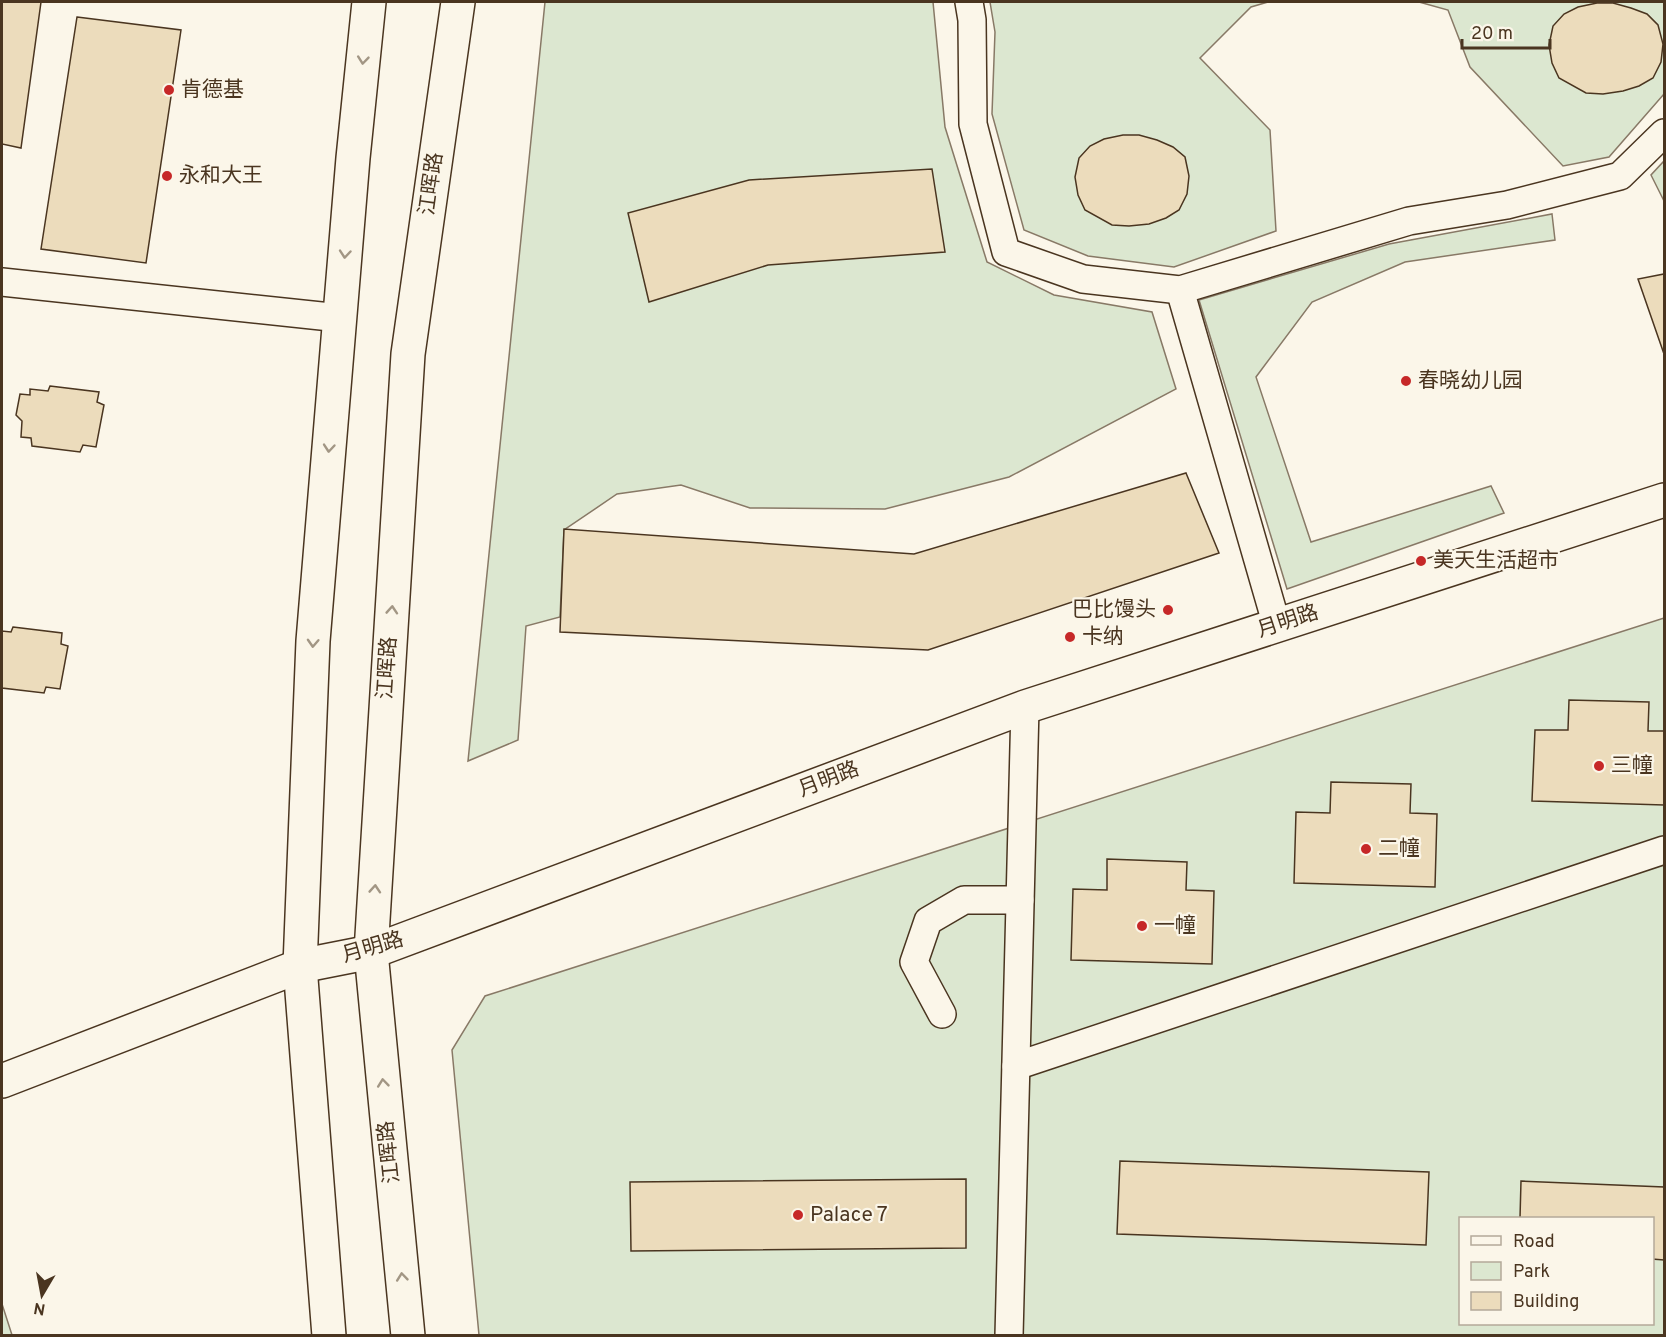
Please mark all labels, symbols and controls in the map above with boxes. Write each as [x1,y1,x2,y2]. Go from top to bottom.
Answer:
scale bar [1462,12,1550,50]
text: 20 m [1471,23,1513,46]
one-way arrow [357,55,370,64]
place label: 肯德基 [181,77,244,104]
marker: 肯德基 [162,83,176,97]
street label: 江晖路 [414,151,450,217]
place label: 永和大王 [179,163,263,190]
marker: 永和大王 [160,169,174,183]
one-way arrow [339,249,352,258]
place label: 春晓幼儿园 [1418,368,1523,395]
marker: 春晓幼儿园 [1399,374,1413,388]
one-way arrow [323,444,336,453]
place label: 美天生活超市 [1433,548,1559,575]
marker: 美天生活超市 [1414,554,1428,568]
place label: 巴比馒头 [1072,597,1156,624]
street label: 月明路 [1254,599,1322,645]
marker: 巴比馒头 [1161,603,1175,617]
one-way arrow [385,606,398,615]
place label: 卡纳 [1082,624,1124,651]
marker: 卡纳 [1063,630,1077,644]
street label: 江晖路 [372,636,404,700]
one-way arrow [306,638,319,647]
place label: 三幢 [1611,753,1653,780]
street label: 月明路 [795,756,863,804]
marker: 三幢 [1592,759,1606,773]
place label: 二幢 [1378,836,1420,863]
marker: 二幢 [1359,842,1373,856]
one-way arrow [368,884,381,893]
place label: 一幢 [1154,913,1196,940]
marker: 一幢 [1135,919,1149,933]
street label: 月明路 [339,926,407,970]
one-way arrow [377,1079,390,1088]
street label: 江晖路 [373,1119,407,1185]
place label: Palace 7 [810,1202,888,1229]
marker: Palace 7 [791,1208,805,1222]
legend [1459,1217,1654,1325]
text: Road [1513,1231,1555,1254]
text: Park [1513,1261,1550,1284]
north arrow [12,1265,72,1325]
one-way arrow [396,1273,409,1282]
text: Building [1513,1291,1579,1314]
text: N [32,1297,47,1319]

